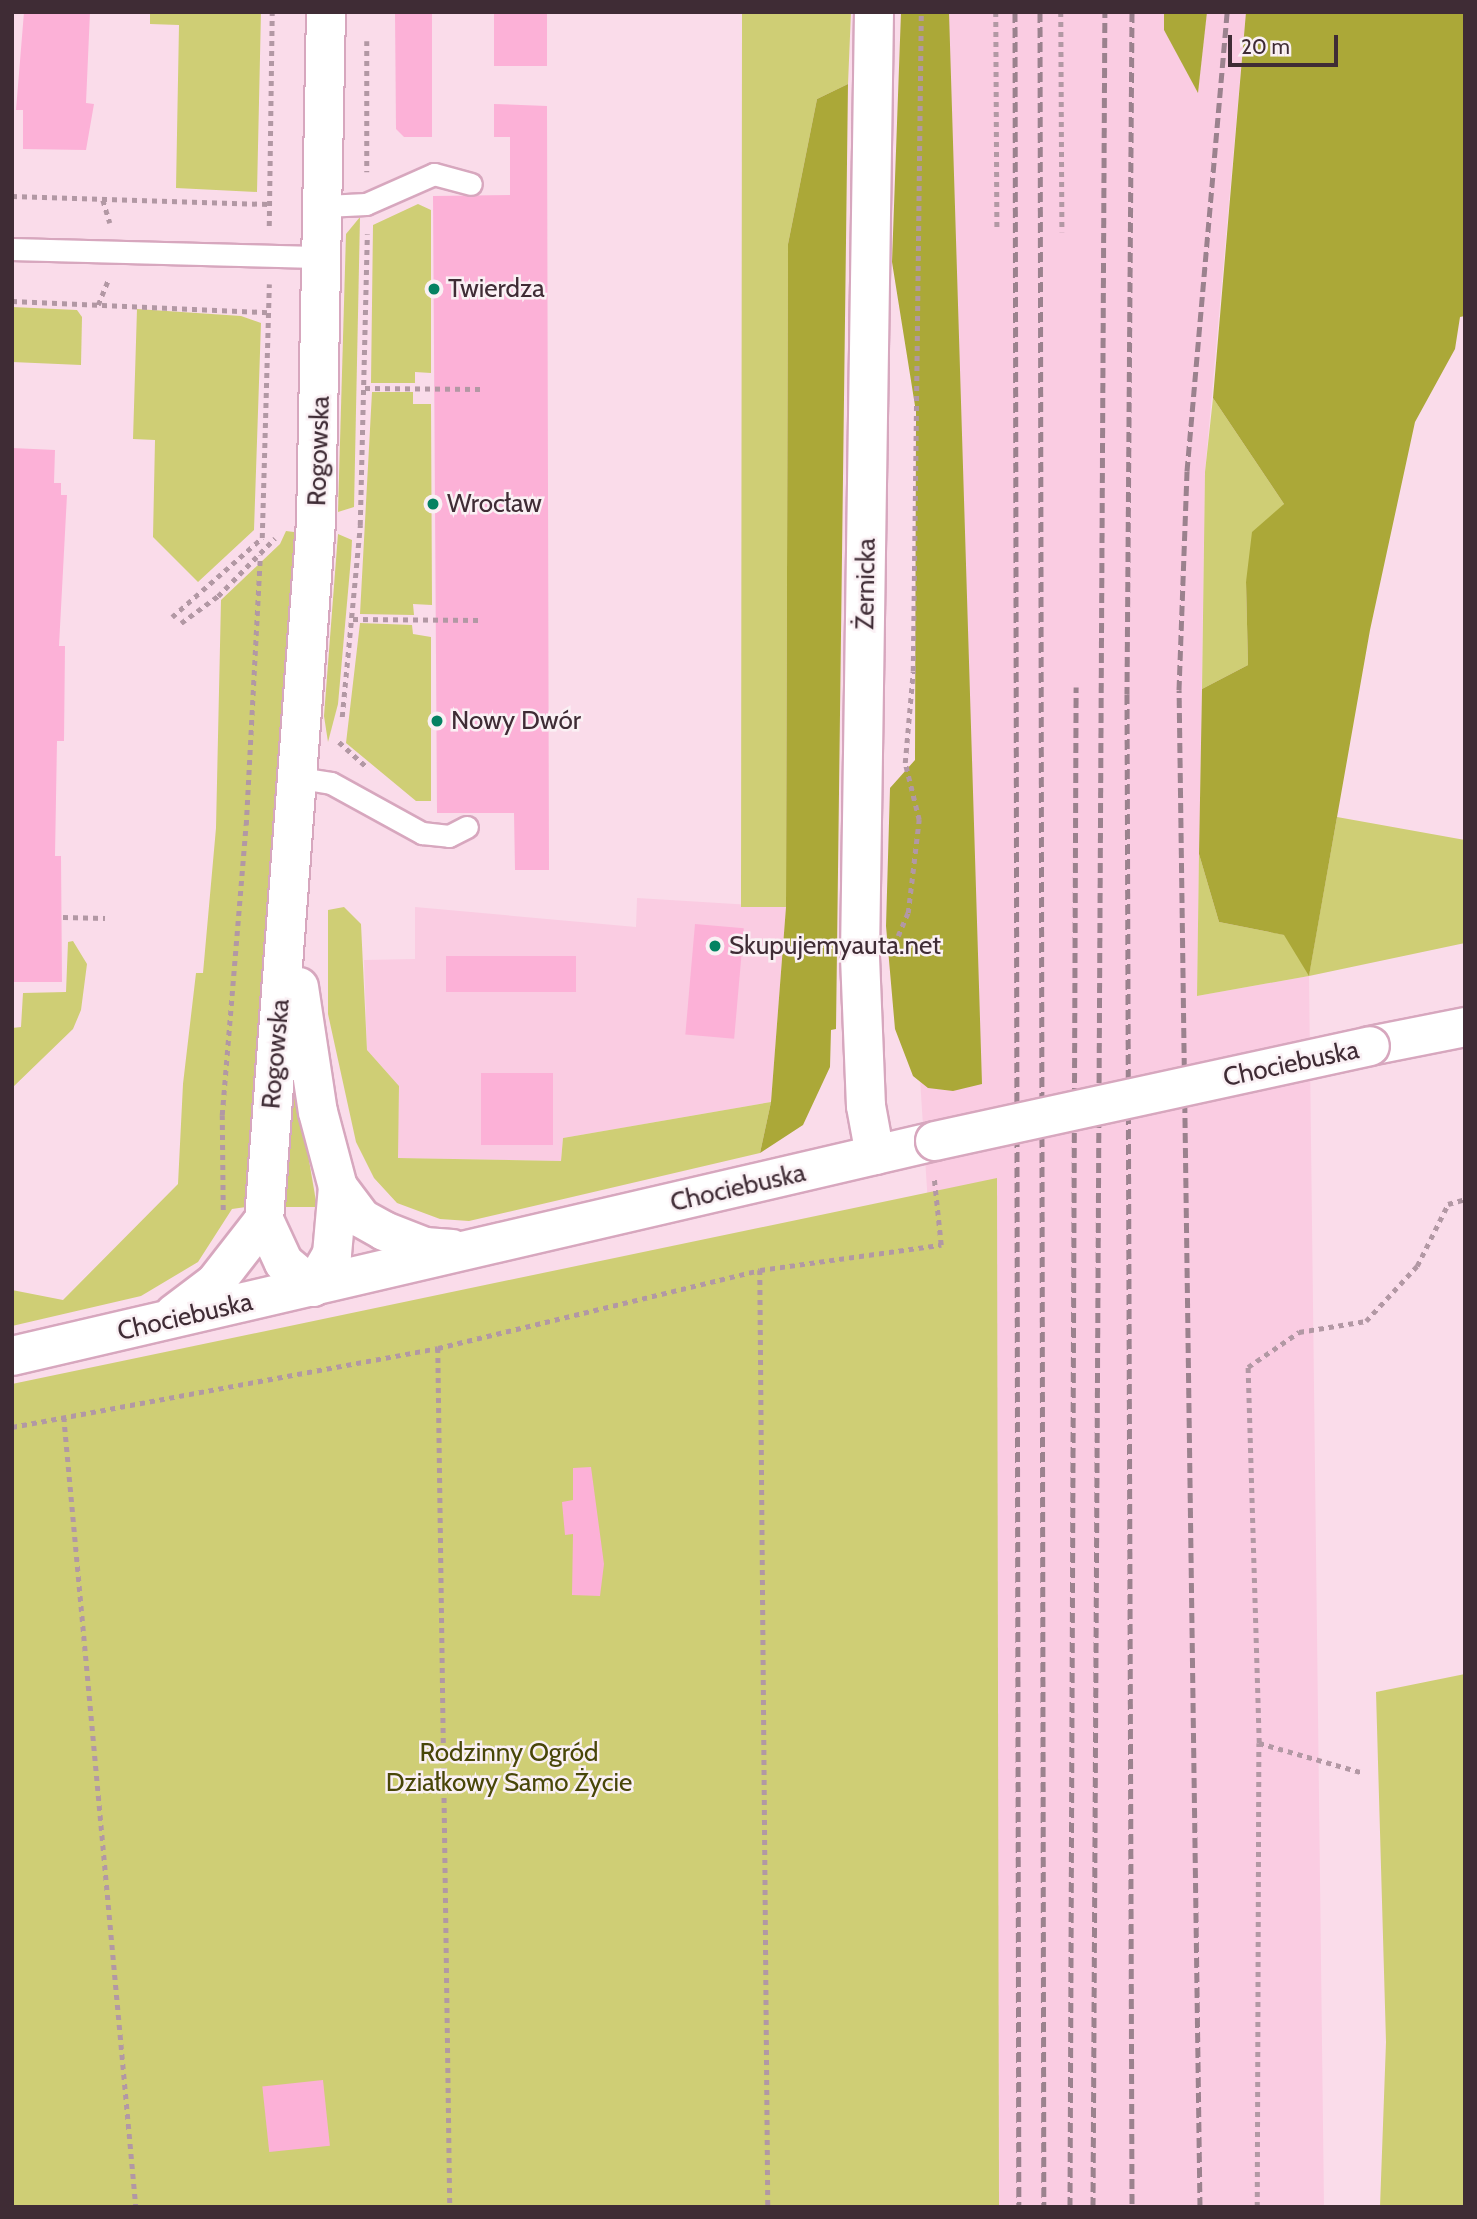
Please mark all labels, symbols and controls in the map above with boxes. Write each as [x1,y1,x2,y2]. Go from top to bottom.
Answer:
scale bar [1232,21,1342,65]
text: 20 m [1241,34,1290,59]
place label: Twierdza [448,273,545,305]
marker: Twierdza [426,281,442,297]
street label: Rogowska [301,395,337,507]
place label: Wrocław [447,488,542,520]
marker: Wrocław [425,496,441,512]
street label: Żernicka [850,538,882,630]
place label: Nowy Dwór [451,705,581,737]
marker: Nowy Dwór [429,713,445,729]
place label: Skupujemyauta.net [729,930,941,962]
marker: Skupujemyauta.net [707,938,723,954]
street label: Rogowska [256,998,296,1110]
street label: Chociebuska [1220,1034,1362,1094]
street label: Chociebuska [667,1157,809,1219]
street label: Chociebuska [114,1286,256,1348]
park label: Rodzinny Ogród Działkowy Samo Życie [386,1737,632,1798]

